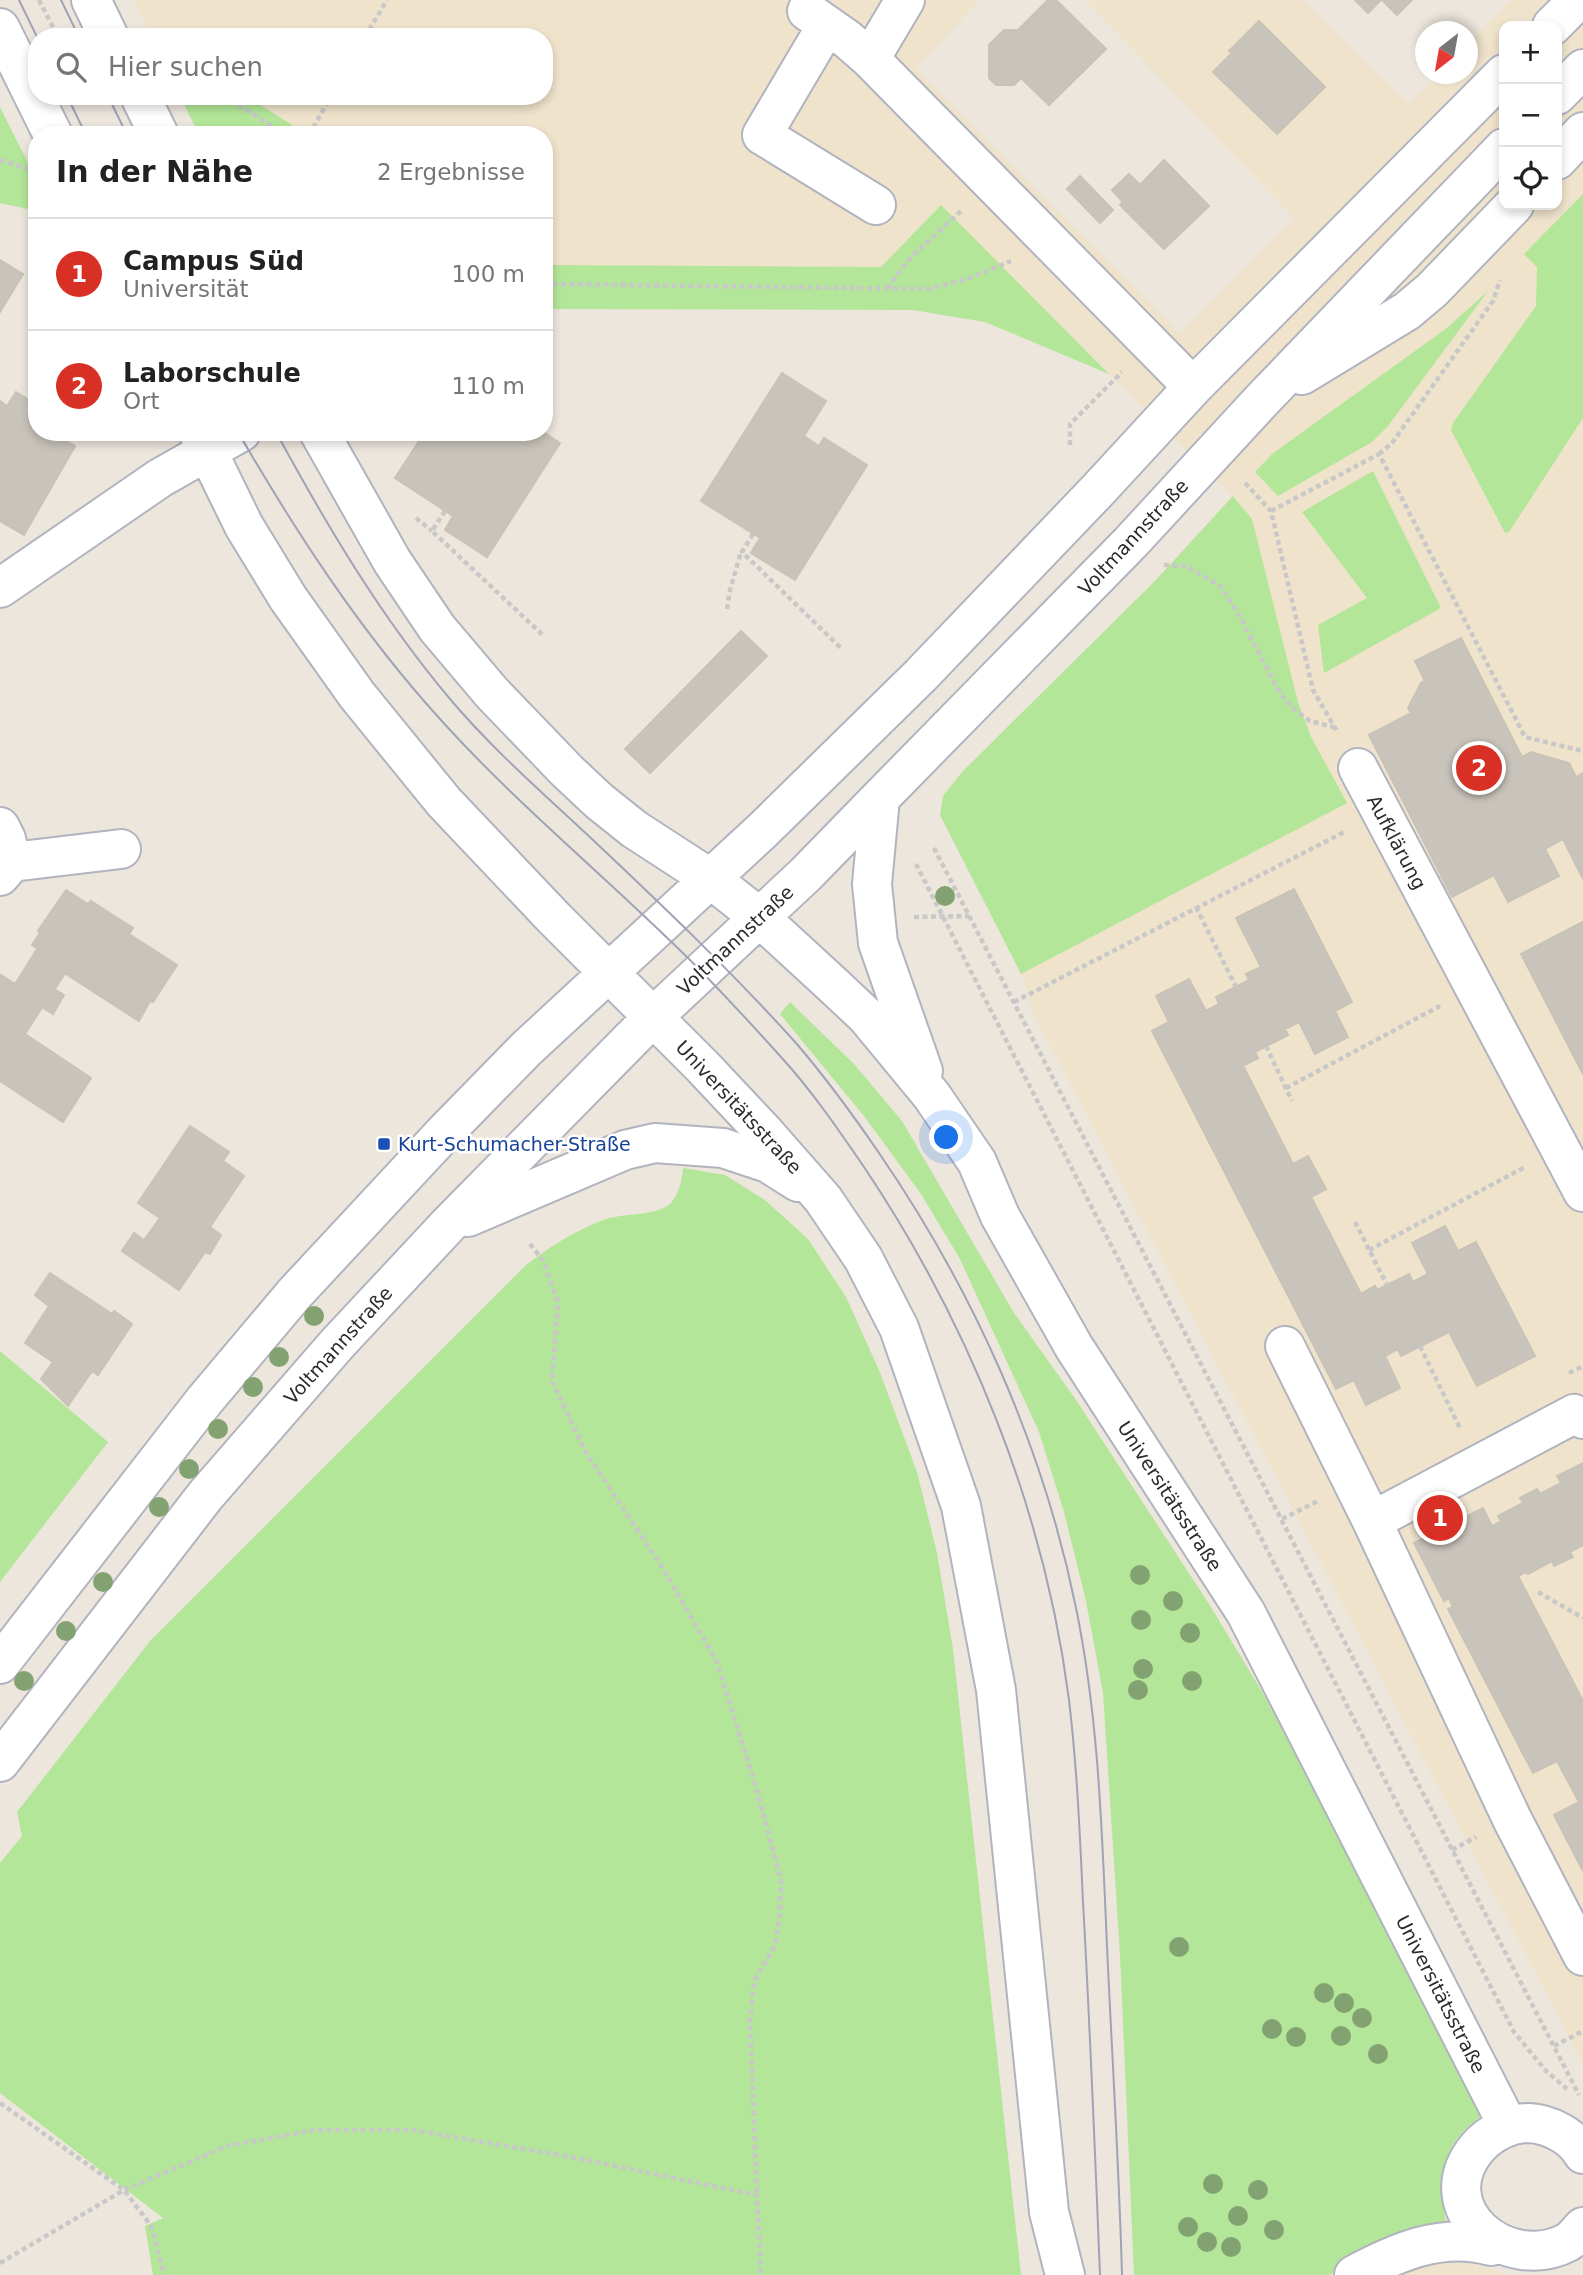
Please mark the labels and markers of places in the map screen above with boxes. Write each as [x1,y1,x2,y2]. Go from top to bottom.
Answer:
pin: 2 [1456,742,1502,794]
place label: Kurt-Schumacher-Straße [398,1133,631,1155]
marker: Kurt-Schumacher-Straße [376,1136,392,1152]
pin: 1 [1417,1492,1463,1544]

